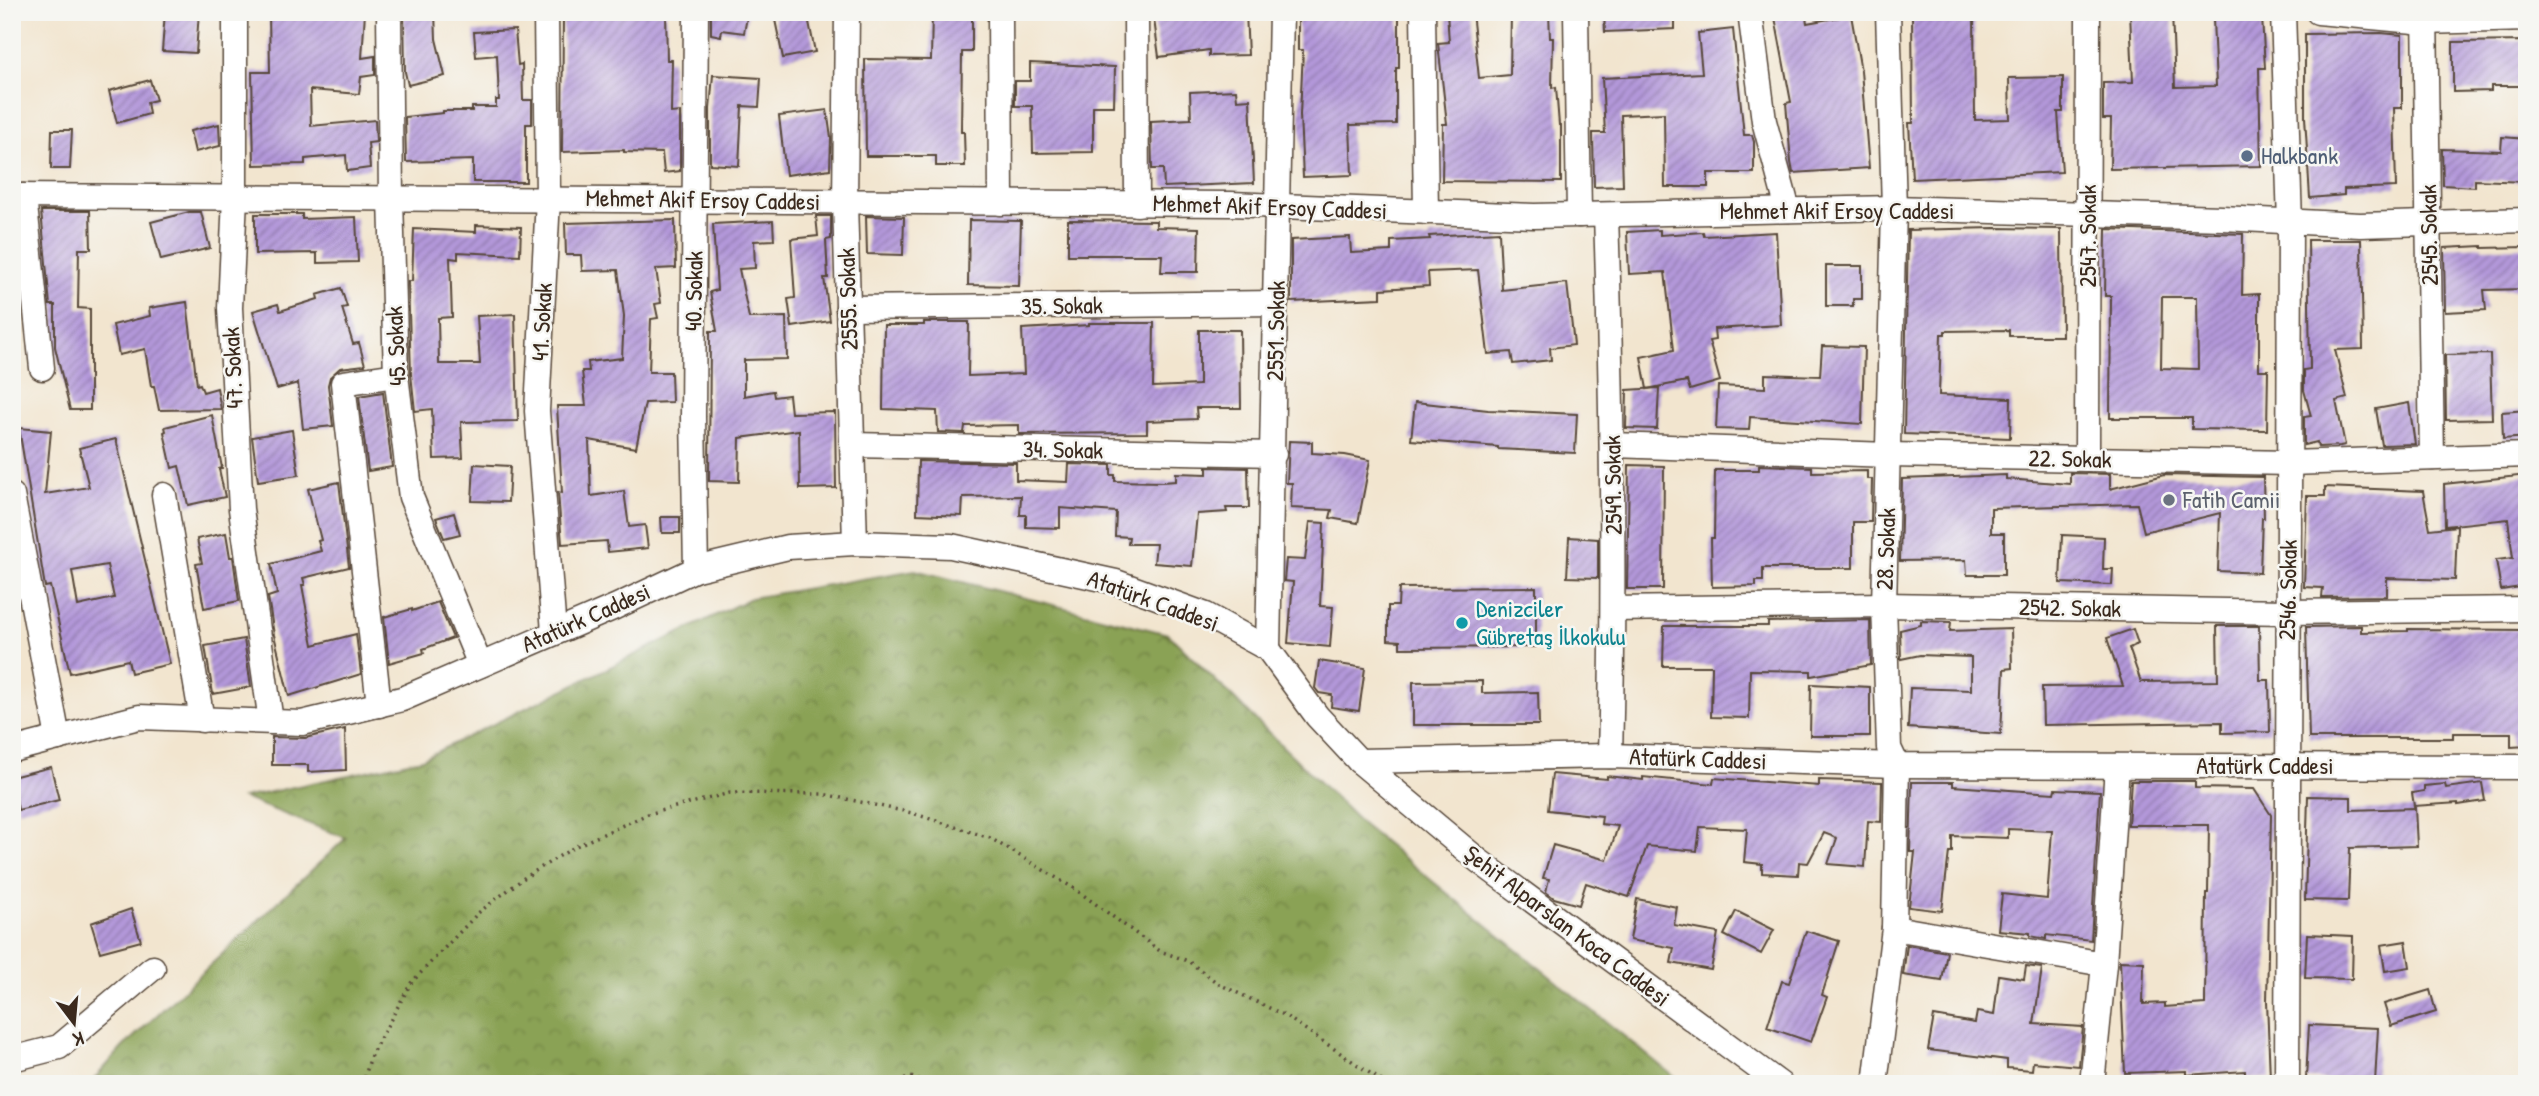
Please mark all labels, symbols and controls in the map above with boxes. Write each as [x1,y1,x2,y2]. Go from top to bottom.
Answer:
place label: Halkbank [2261,139,2338,171]
marker: Halkbank [2239,148,2255,164]
street label: Mehmet Akif Ersoy Caddesi [585,181,821,217]
street label: 2547. Sokak [2071,184,2103,287]
street label: 2545. Sokak [2411,184,2445,286]
street label: Mehmet Akif Ersoy Caddesi [1152,186,1388,226]
street label: Mehmet Akif Ersoy Caddesi [1720,194,1954,226]
street label: 2555. Sokak [829,247,865,351]
street label: 40. Sokak [676,250,710,331]
street label: 2551. Sokak [1258,280,1292,382]
street label: 41. Sokak [523,282,559,362]
street label: 35. Sokak [1021,288,1103,322]
street label: 45. Sokak [377,305,413,387]
street label: 47. Sokak [214,326,250,410]
street label: 34. Sokak [1023,432,1104,466]
street label: 2549. Sokak [1595,435,1629,535]
street label: 22. Sokak [2028,441,2112,475]
place label: Fatih Camii [2182,483,2280,515]
marker: Fatih Camii [2161,492,2177,508]
street label: 28. Sokak [1868,507,1902,591]
street label: 2546. Sokak [2270,539,2304,641]
street label: Atatürk Caddesi [1083,562,1223,639]
street label: Atatürk Caddesi [516,575,655,660]
street label: 2542. Sokak [2019,590,2121,624]
place label: Denizciler Gübretaş İlkokulu [1476,592,1626,652]
marker: Denizciler Gübretaş İlkokulu [1454,615,1470,631]
street label: Atatürk Caddesi [1629,740,1767,776]
street label: Atatürk Caddesi [2196,749,2334,781]
street label: Şehit Alparslan Koca Caddesi [1458,837,1677,1013]
north arrow [38,988,108,1058]
text: K [70,1025,87,1053]

